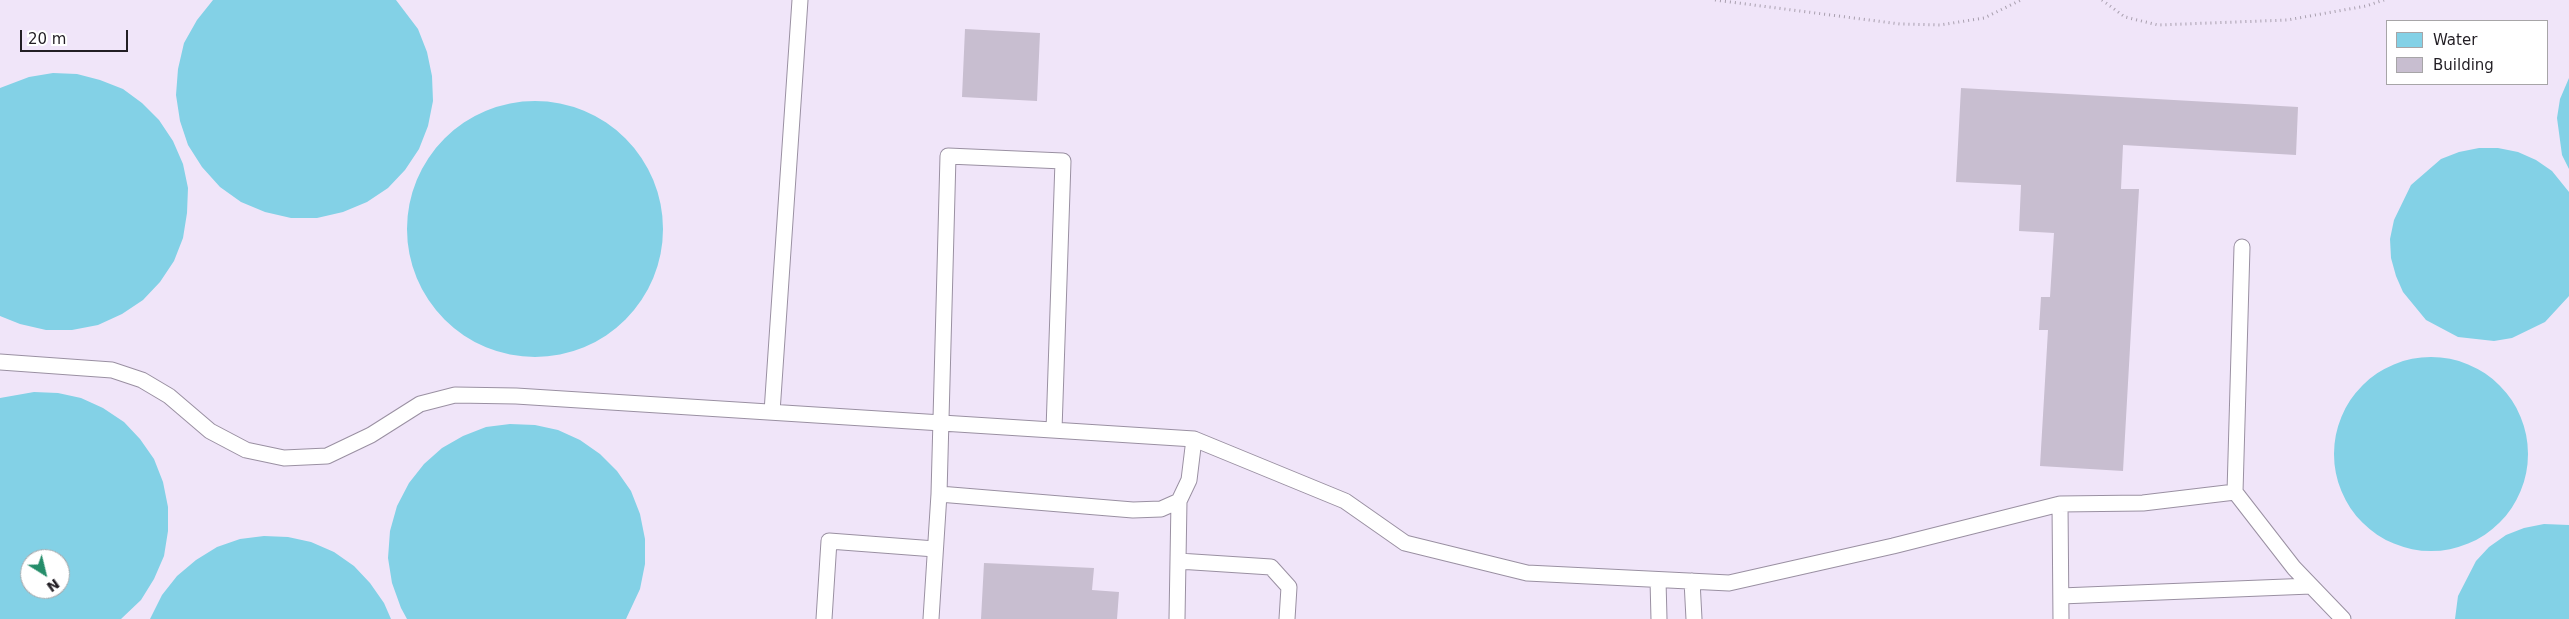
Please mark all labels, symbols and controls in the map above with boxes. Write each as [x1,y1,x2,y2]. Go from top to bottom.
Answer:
scale bar [22,20,130,52]
legend [2386,20,2549,85]
text: 20 m [28,30,66,48]
text: Water [2433,31,2477,49]
text: Building [2433,56,2494,74]
north arrow [20,549,70,599]
text: N [44,575,63,595]

